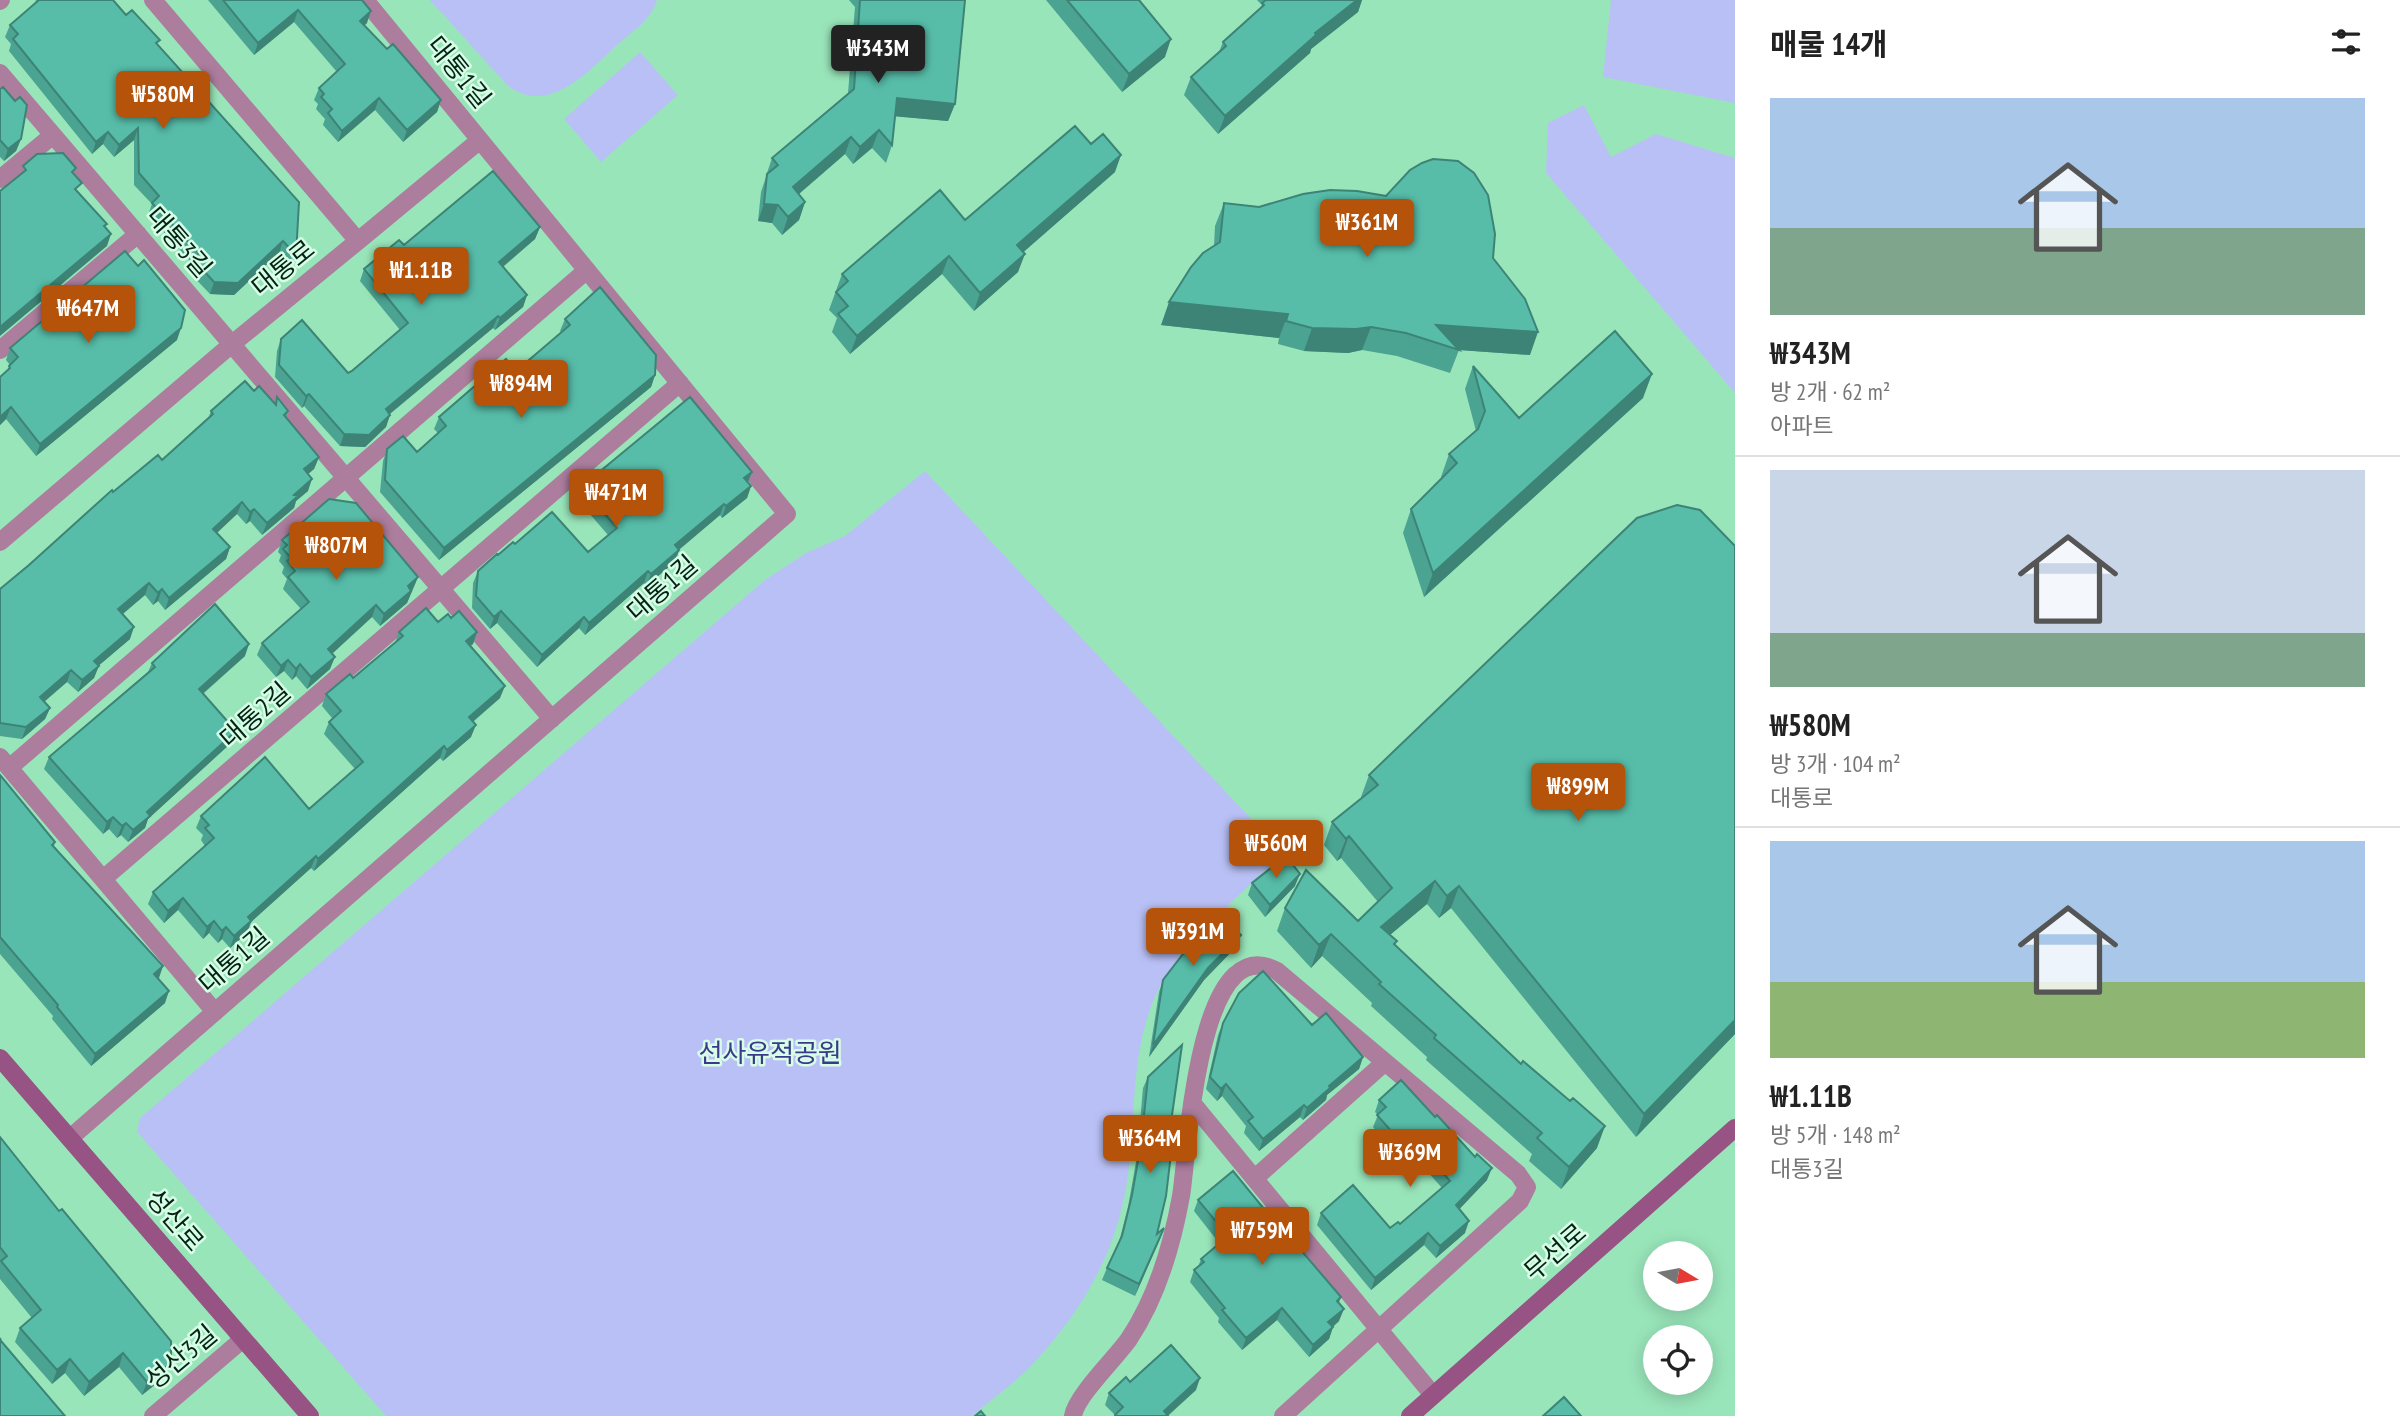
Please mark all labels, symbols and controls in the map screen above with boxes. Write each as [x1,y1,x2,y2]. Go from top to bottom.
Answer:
icon: filters [2327,23,2365,61]
text: 매물 14개 [1770,24,1888,63]
pin: ₩343M [829,25,927,85]
street label: 대통1길 [420,29,498,115]
text: ₩343M [847,33,909,62]
pin: ₩580M [114,72,212,131]
text: ₩580M [132,79,194,108]
icon: home [2005,144,2131,270]
street label: 대통3길 [140,199,219,284]
pin: ₩361M [1318,200,1416,259]
text: ₩361M [1336,207,1398,236]
street label: 대통로 [244,232,321,303]
pin: ₩1.11B [364,247,478,307]
text: ₩1.11B [390,255,452,284]
pin: ₩647M [39,286,137,345]
text: ₩647M [57,293,119,322]
text: ₩343M [1770,333,1851,372]
pin: ₩894M [472,360,570,420]
text: ₩894M [490,368,552,397]
text: 방 2개 · 62 m² [1770,377,1890,406]
text: 아파트 [1770,411,1833,440]
pin: ₩471M [567,470,665,529]
text: ₩471M [585,477,647,506]
icon: home [2005,516,2131,642]
pin: ₩807M [287,522,385,582]
text: ₩807M [305,530,367,559]
street label: 대통1길 [619,548,704,627]
street label: 대통2길 [212,675,297,754]
text: ₩580M [1770,705,1851,744]
text: 방 3개 · 104 m² [1770,749,1901,778]
pin: ₩899M [1529,764,1627,823]
text: ₩899M [1547,771,1609,800]
text: 대통로 [1770,783,1833,812]
pin: ₩560M [1227,820,1325,880]
text: ₩560M [1245,828,1307,857]
icon: home [2005,887,2131,1013]
pin: ₩391M [1144,908,1242,968]
text: ₩391M [1162,916,1224,945]
street label: 대통1길 [191,920,276,999]
park label: 선사유적공원 [698,1036,842,1069]
text: ₩1.11B [1770,1076,1852,1115]
pin: ₩364M [1101,1116,1199,1175]
text: 방 5개 · 148 m² [1770,1120,1901,1149]
text: ₩364M [1119,1123,1181,1152]
pin: ₩369M [1361,1130,1459,1189]
text: ₩369M [1379,1137,1441,1166]
text: 대통3길 [1770,1154,1844,1183]
street label: 성산로 [139,1182,211,1258]
pin: ₩759M [1213,1208,1311,1267]
text: ₩759M [1231,1215,1293,1244]
street label: 무선로 [1517,1216,1593,1288]
north arrow [1643,1241,1713,1311]
map controls [1643,1241,1713,1395]
street label: 성산3길 [138,1317,223,1396]
button: locate [1643,1325,1713,1395]

